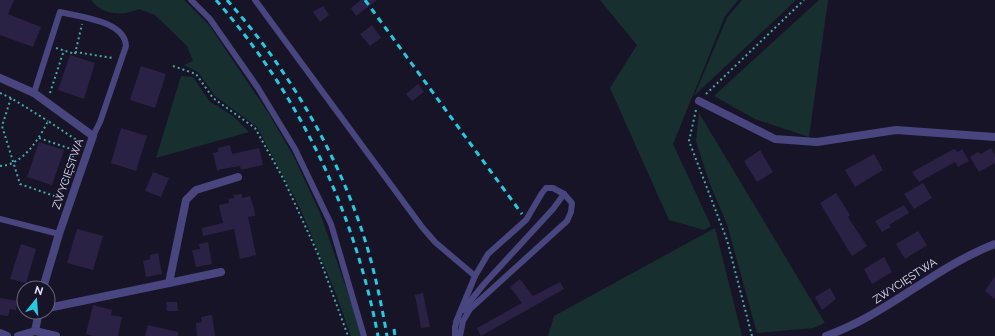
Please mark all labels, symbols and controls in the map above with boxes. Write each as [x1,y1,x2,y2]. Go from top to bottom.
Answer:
street label: ZWYCIĘSTWA [50,137,86,211]
street label: ZWYCIĘSTWA [871,255,940,307]
north arrow [16,280,56,320]
text: N [33,283,45,298]

